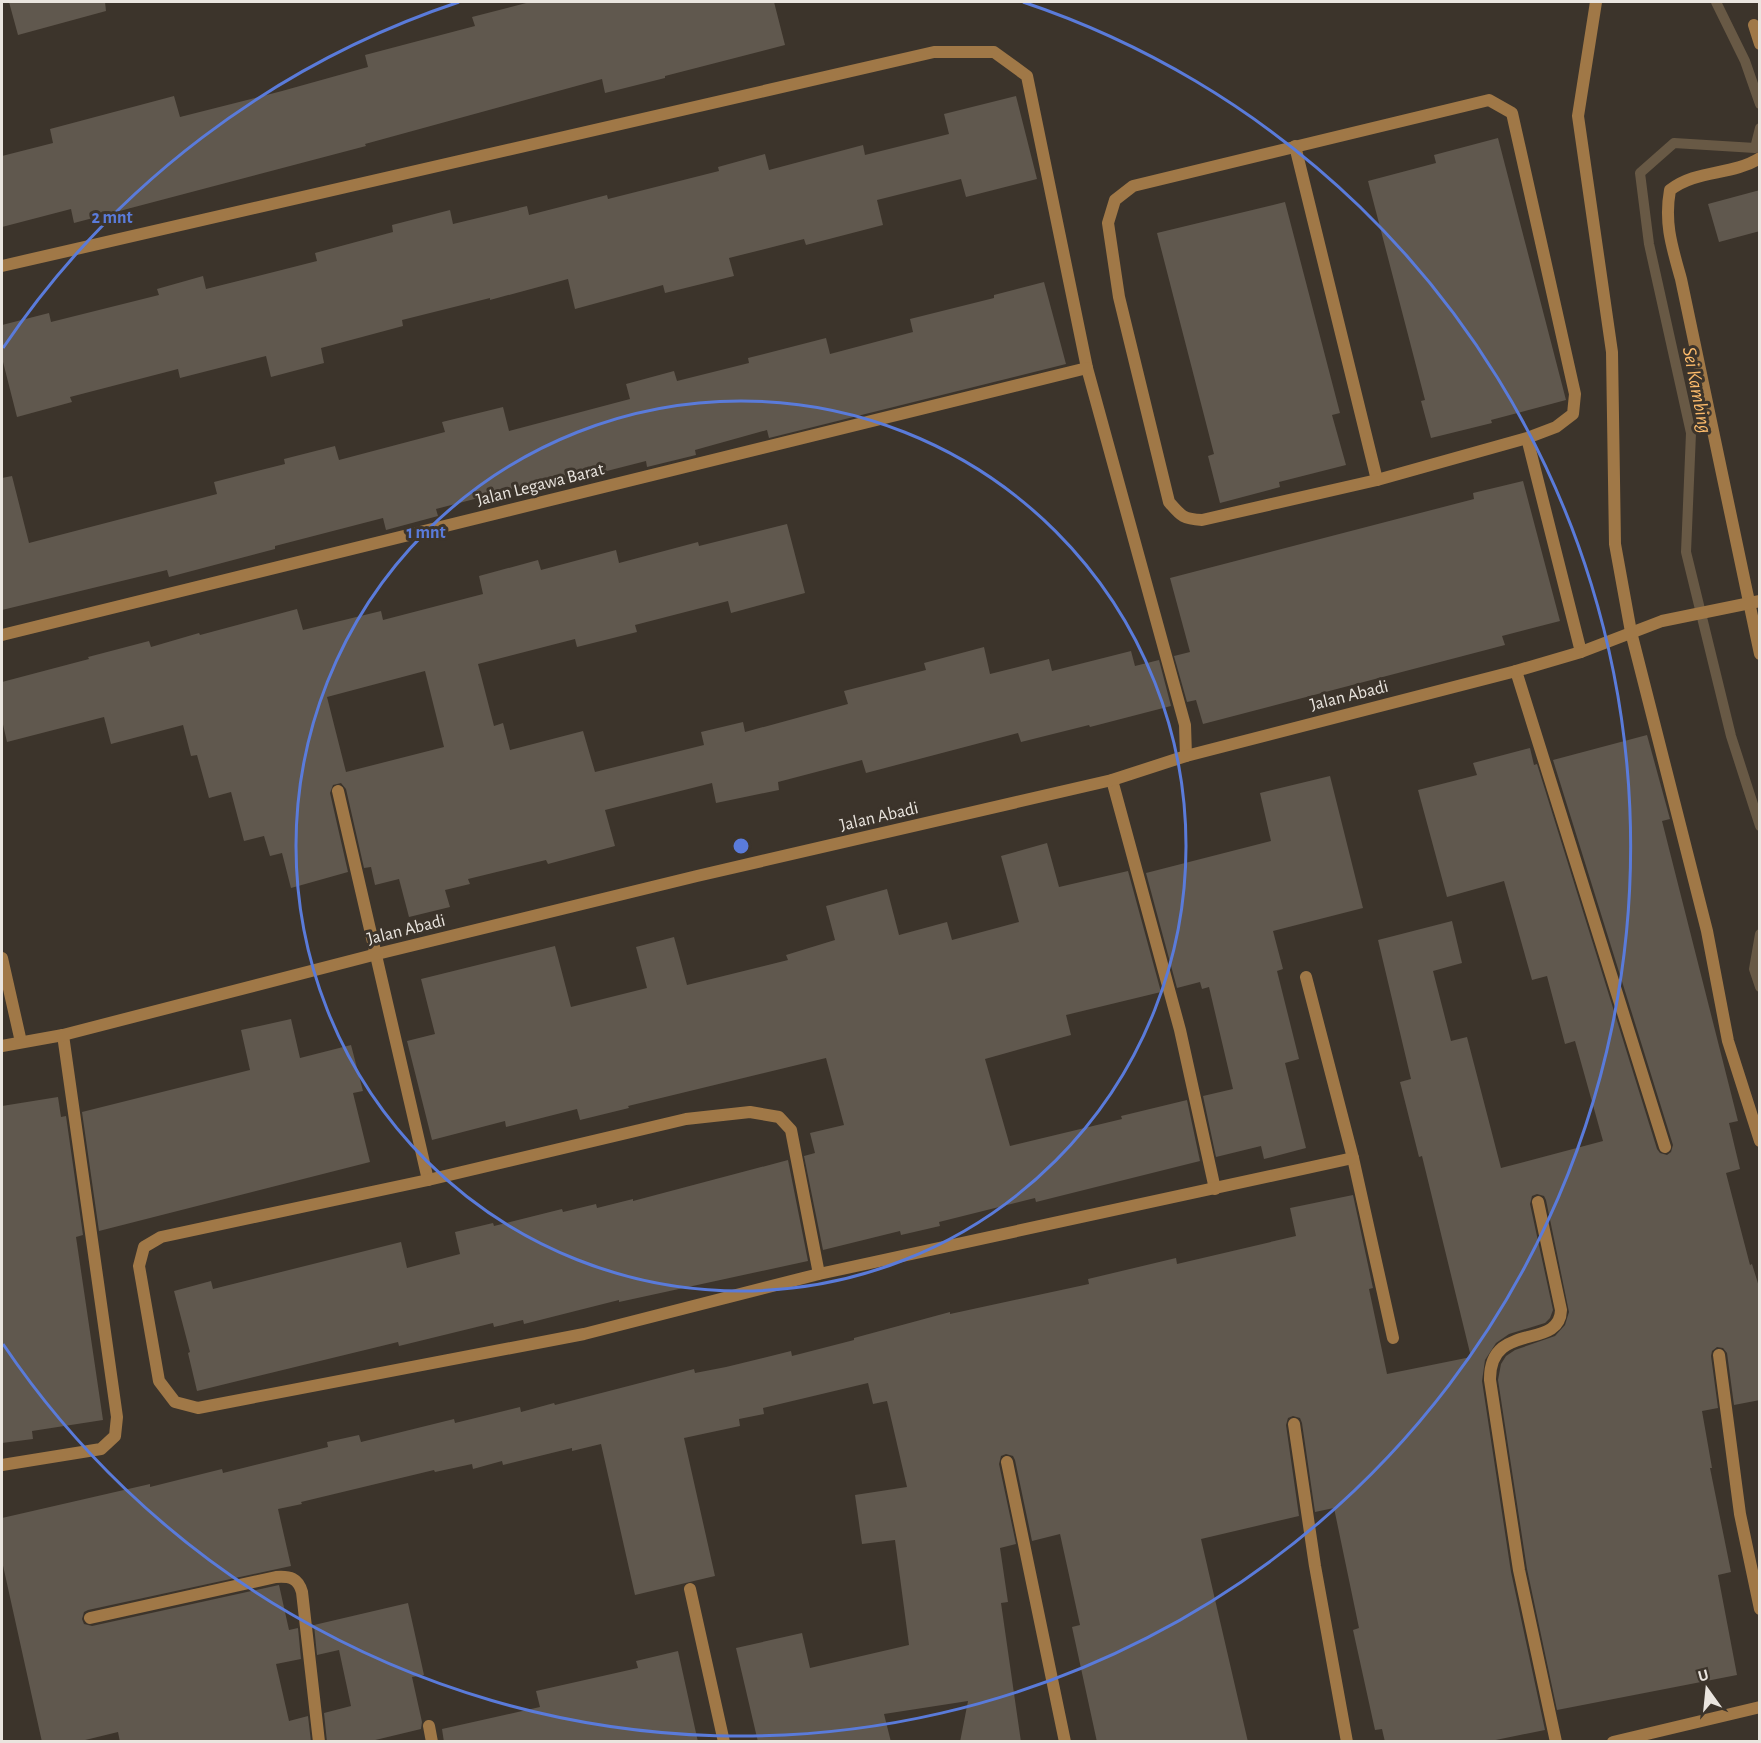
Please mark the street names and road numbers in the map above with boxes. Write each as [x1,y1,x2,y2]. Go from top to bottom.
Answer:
street label: Jalan Legawa Barat [475,460,606,510]
street label: Jalan Abadi [1308,678,1390,714]
street label: Jalan Abadi [838,799,920,835]
street label: Jalan Abadi [365,912,447,948]

